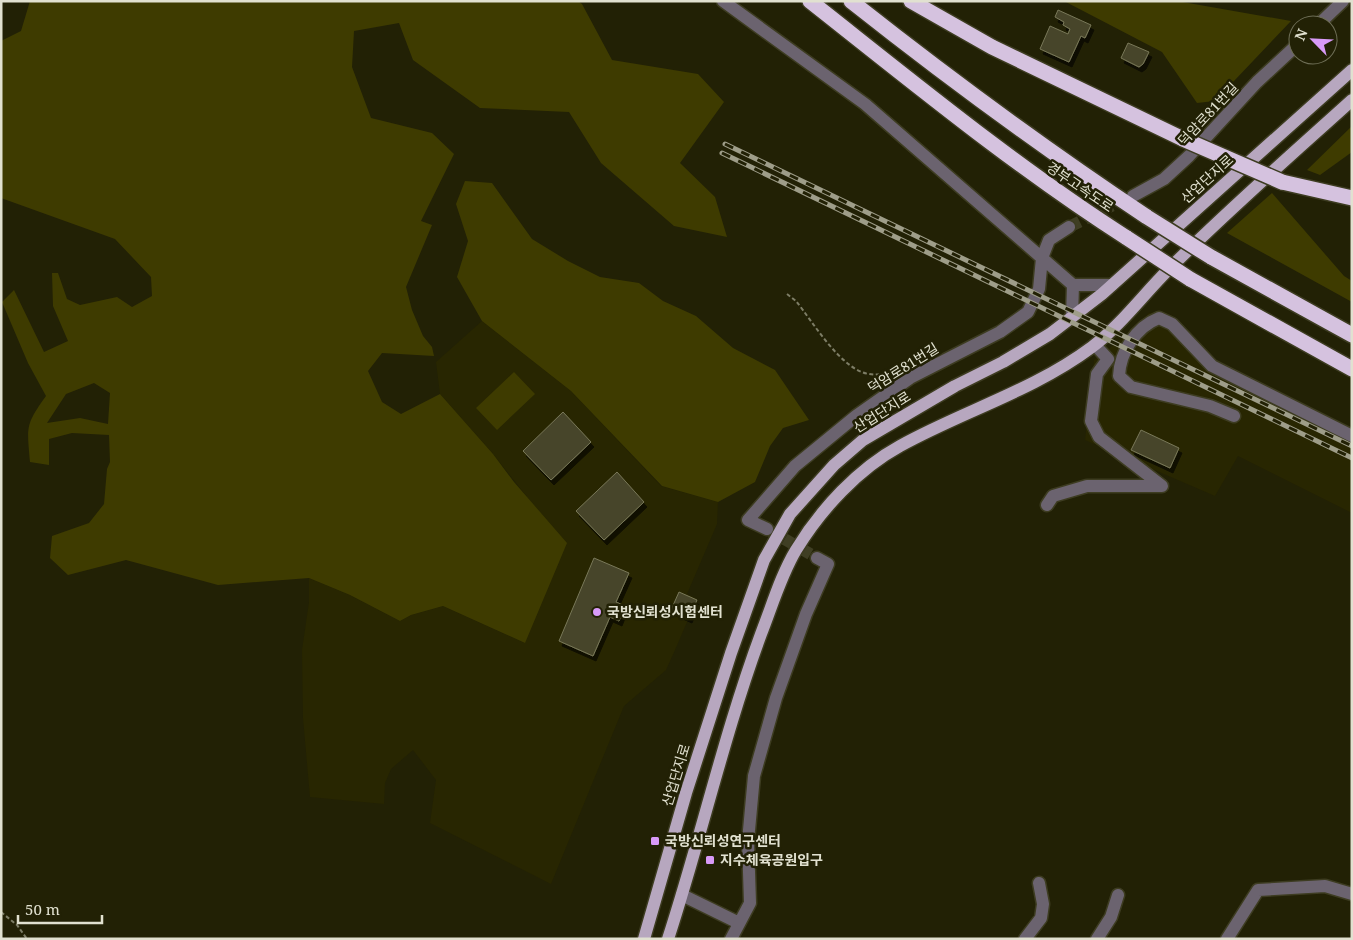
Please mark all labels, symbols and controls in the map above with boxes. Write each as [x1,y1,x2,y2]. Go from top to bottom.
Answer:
north arrow [1288,15,1338,65]
text: N [1290,26,1312,43]
street label: 덕암로81번길 [1173,78,1242,149]
street label: 산업단지로 [1176,150,1237,207]
street label: 경부고속도로 [1043,157,1118,216]
street label: 덕암로81번길 [864,338,942,397]
street label: 산업단지로 [849,386,914,437]
place label: 국방신뢰성시험센터 [607,602,723,621]
marker: 국방신뢰성시험센터 [591,606,603,618]
street label: 산업단지로 [657,741,694,808]
place label: 국방신뢰성연구센터 [665,831,781,850]
marker: 국방신뢰성연구센터 [649,835,661,847]
place label: 지수체육공원입구 [720,850,823,869]
marker: 지수체육공원입구 [704,854,716,866]
scale bar [18,892,101,924]
text: 50 m [25,899,60,919]

